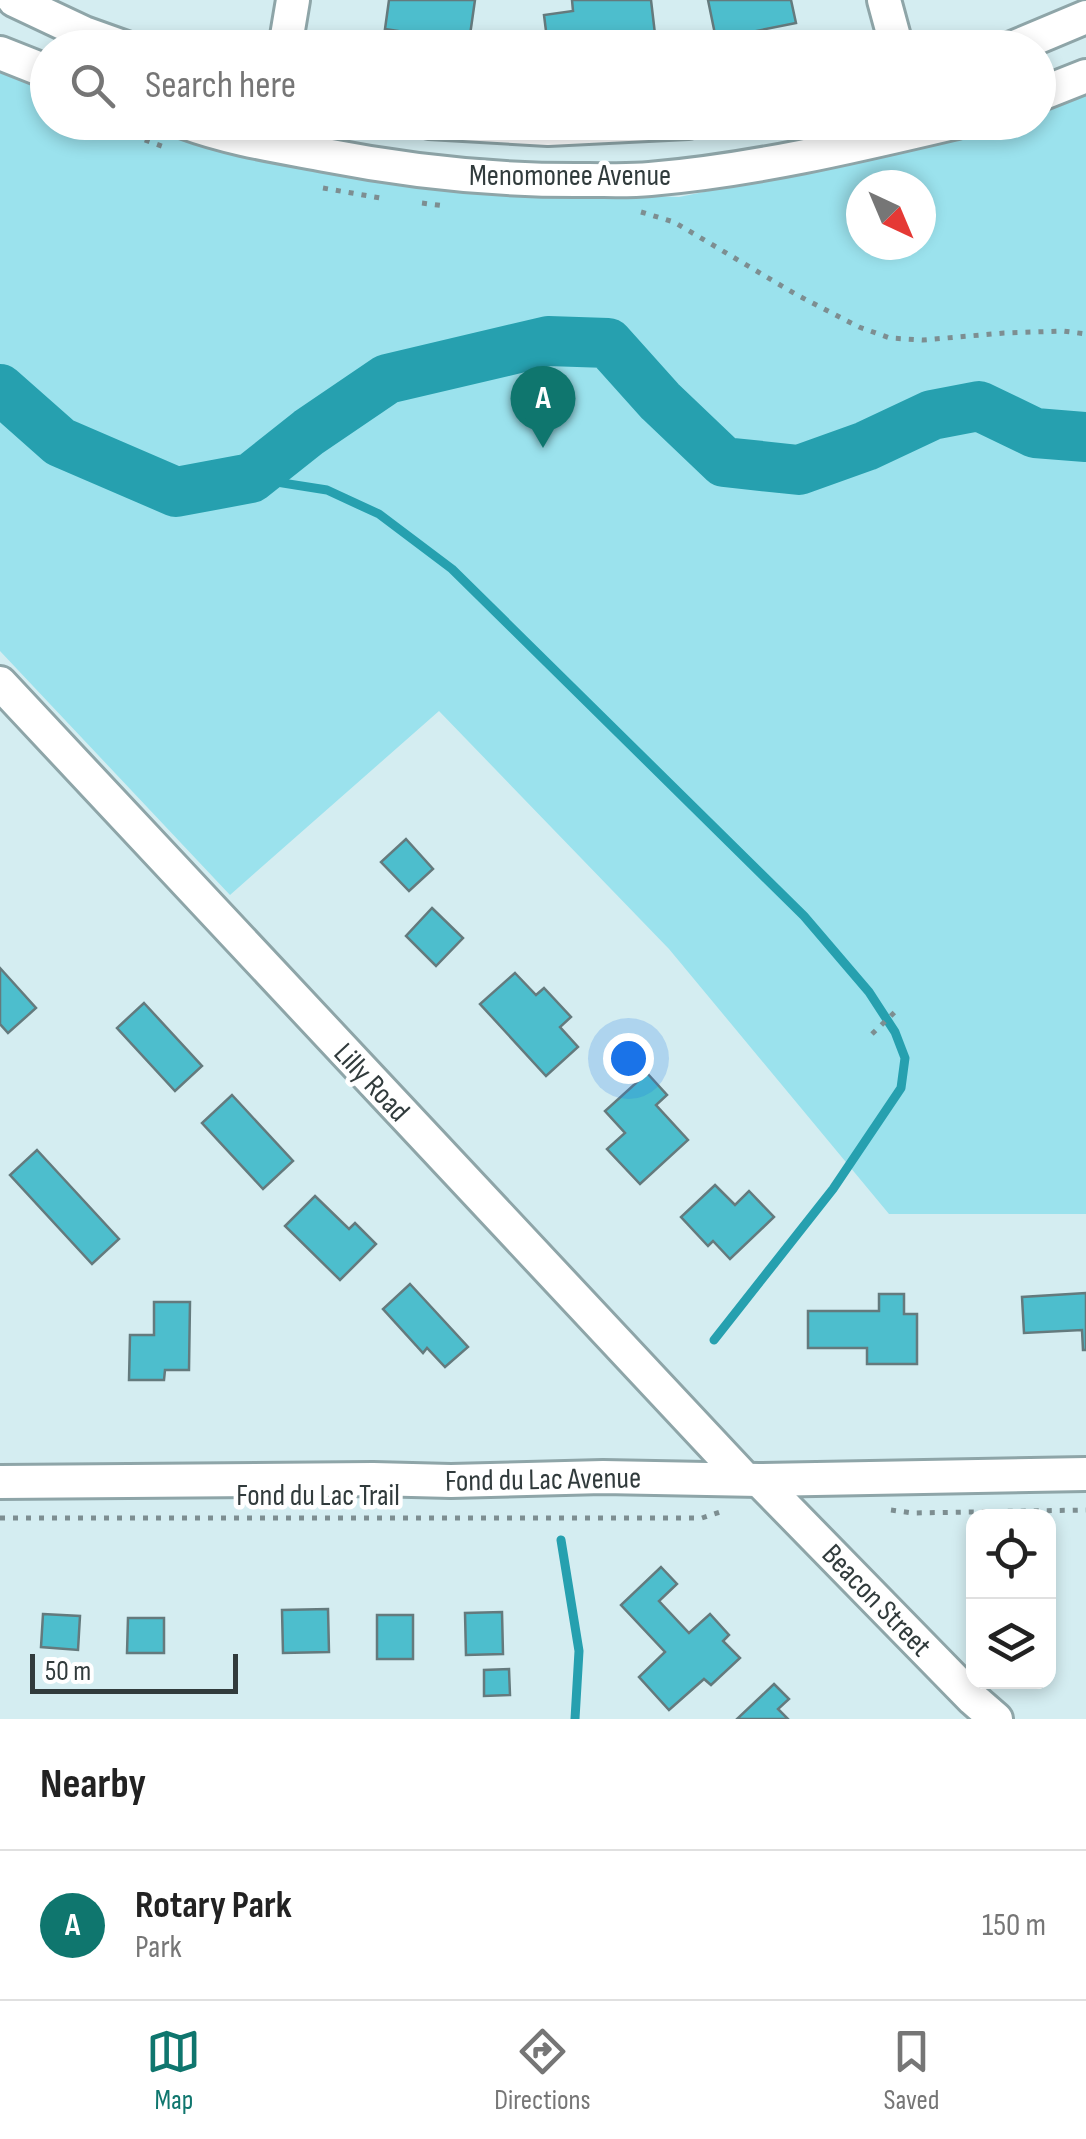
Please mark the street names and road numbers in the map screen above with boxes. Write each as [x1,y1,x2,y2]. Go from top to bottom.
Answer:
street label: Menomonee Avenue [469,158,671,194]
street label: Lilly Road [326,1036,417,1129]
street label: Fond du Lac Avenue [445,1460,641,1500]
street label: Fond du Lac Trail [236,1478,400,1514]
street label: Beacon Street [814,1537,939,1664]

